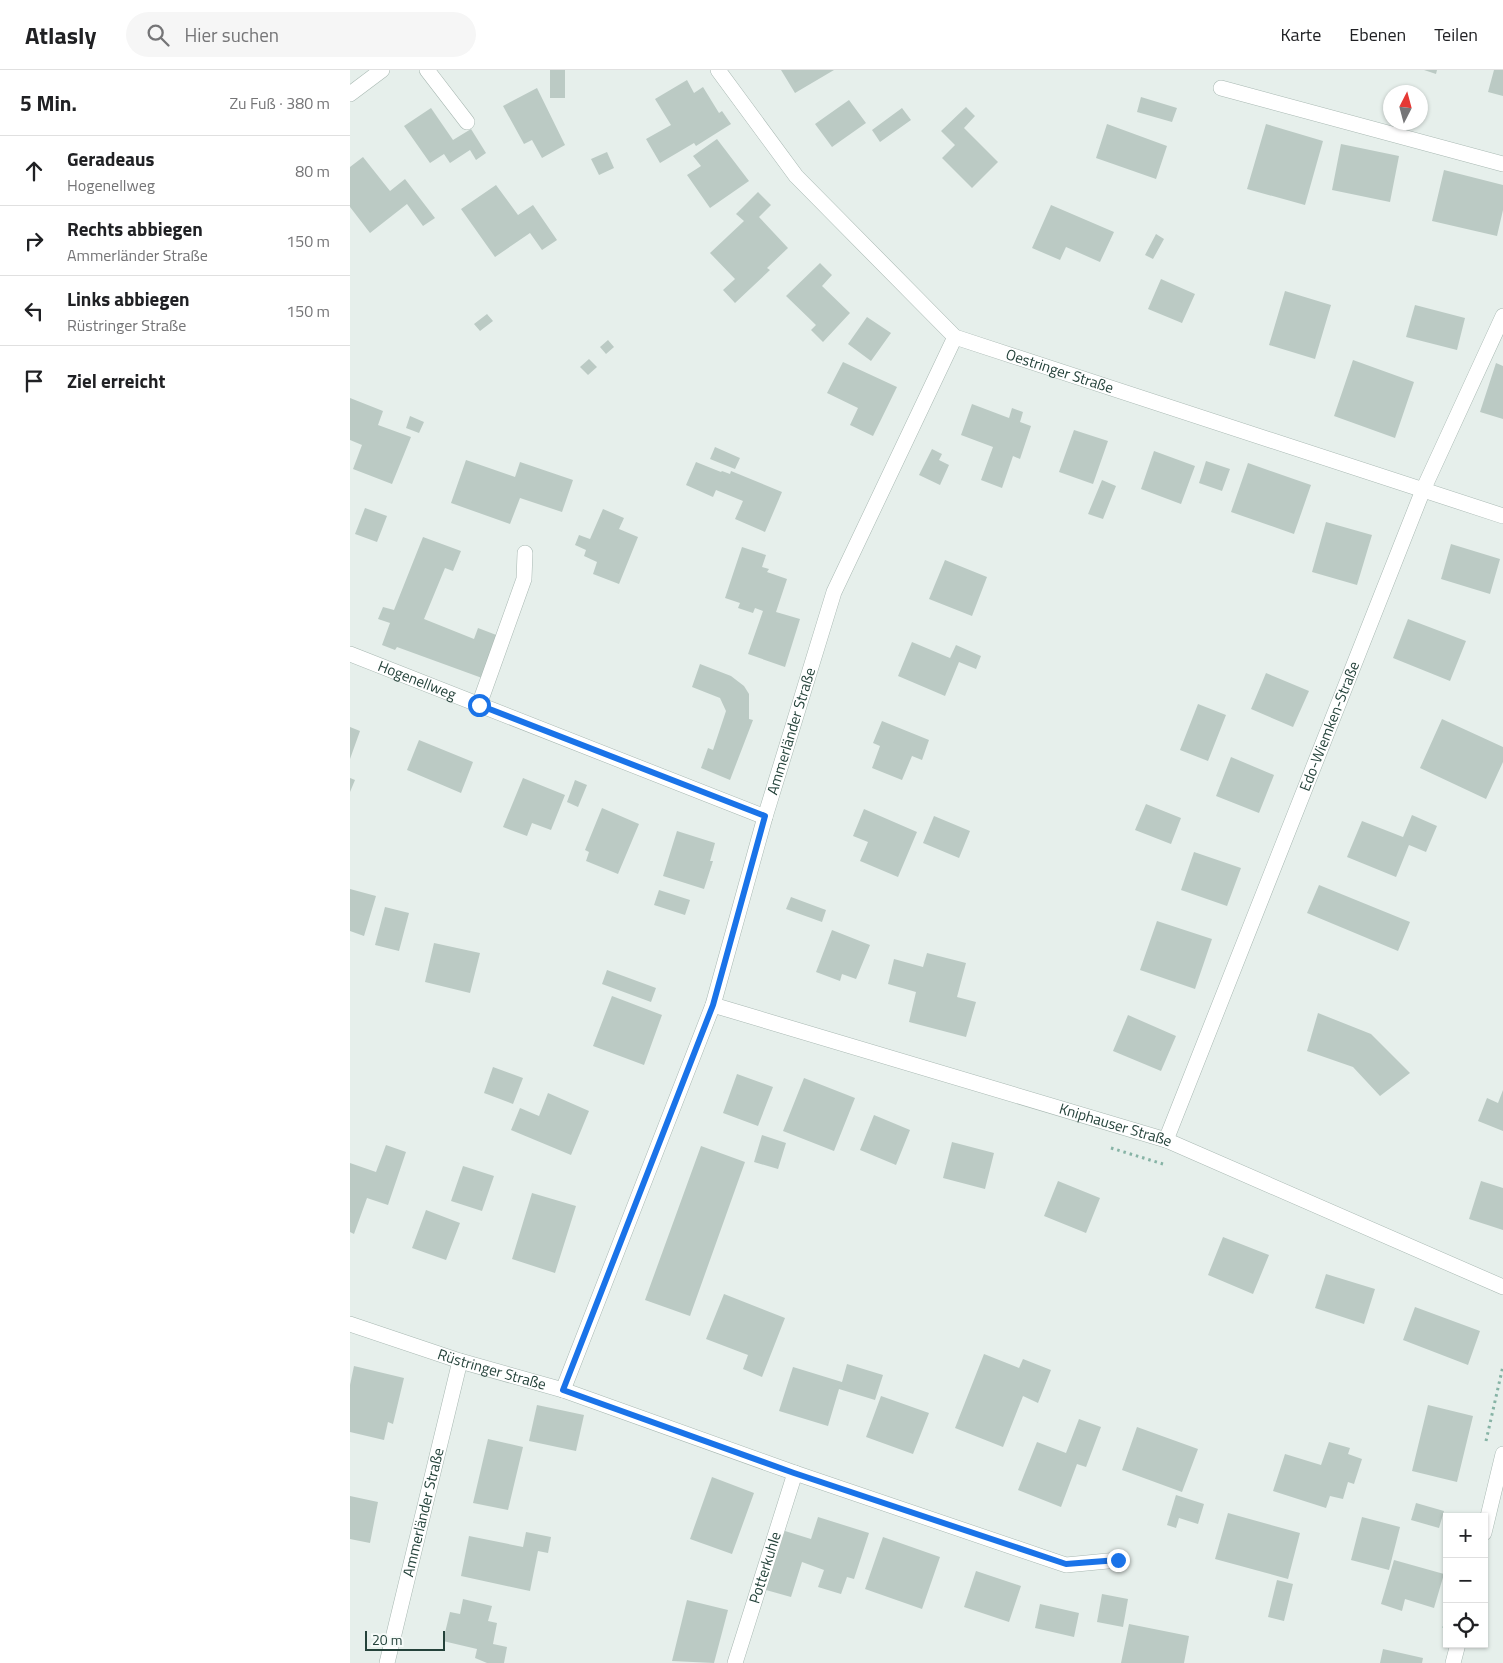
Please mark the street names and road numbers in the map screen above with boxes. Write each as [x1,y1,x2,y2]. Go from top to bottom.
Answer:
street label: Oestringer Straße [1003,342,1117,399]
street label: Hogenellweg [375,654,460,706]
street label: Edo-Wiemken-Straße [1293,658,1365,794]
street label: Ammerländer Straße [760,665,821,798]
street label: Kniphauser Straße [1057,1097,1176,1152]
street label: Rüstringer Straße [435,1342,549,1396]
street label: Ammerländer Straße [396,1445,450,1579]
street label: Potterkuhle [742,1529,787,1606]

